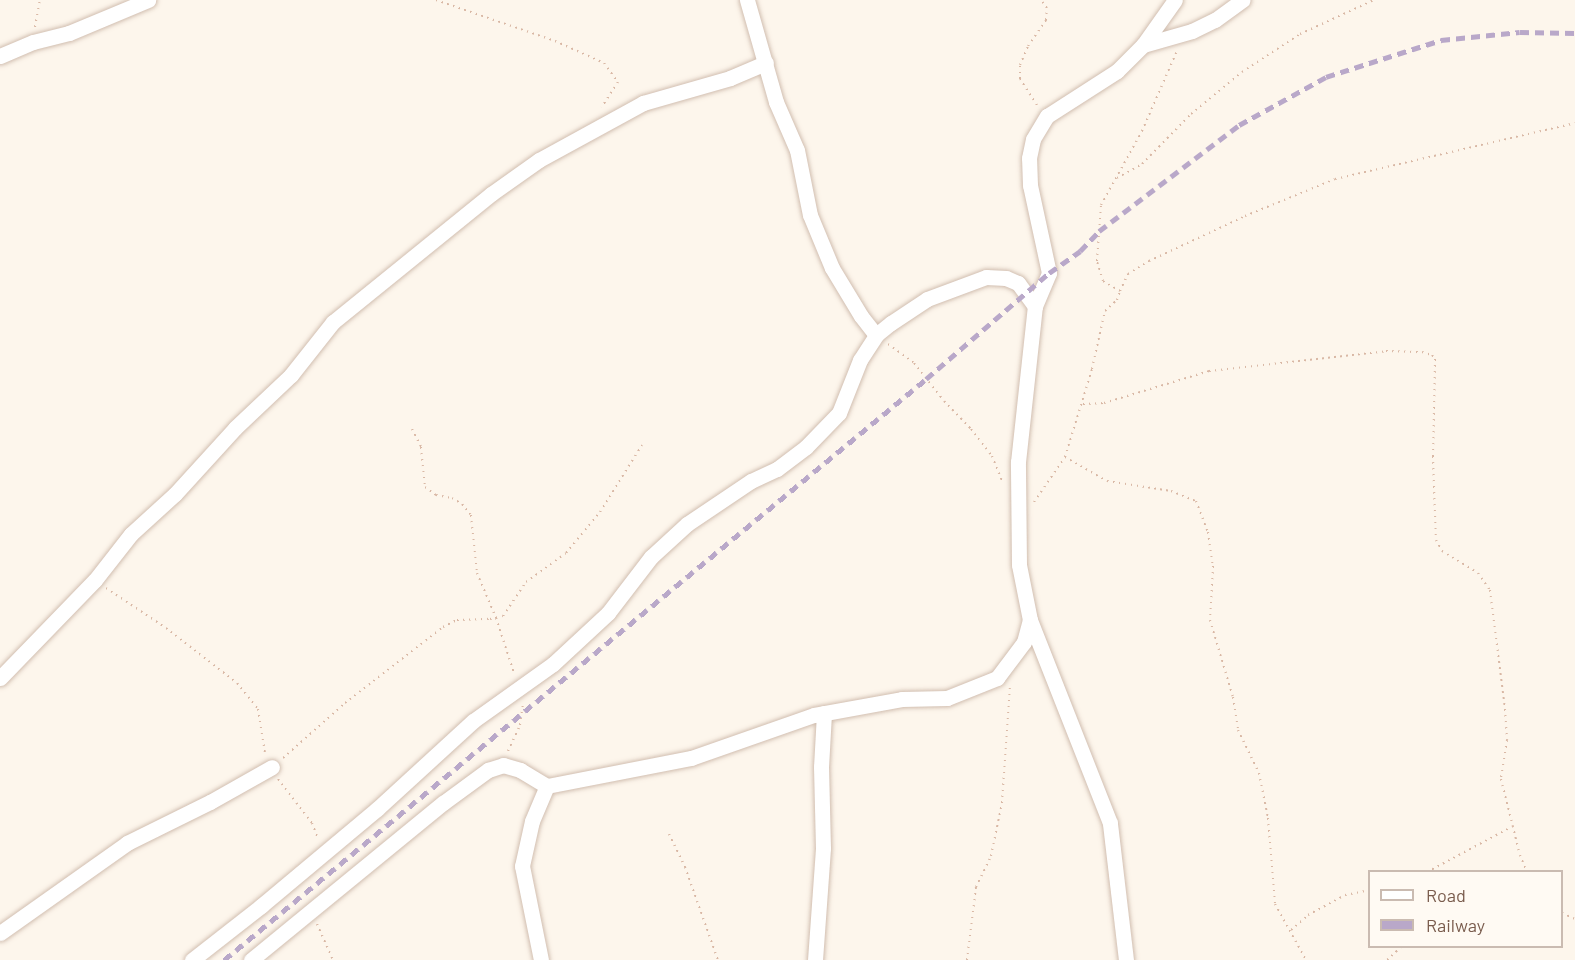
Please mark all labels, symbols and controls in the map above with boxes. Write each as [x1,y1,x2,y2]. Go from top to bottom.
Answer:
legend [1368,870,1563,948]
text: Road [1426,884,1466,906]
text: Railway [1426,914,1485,936]

